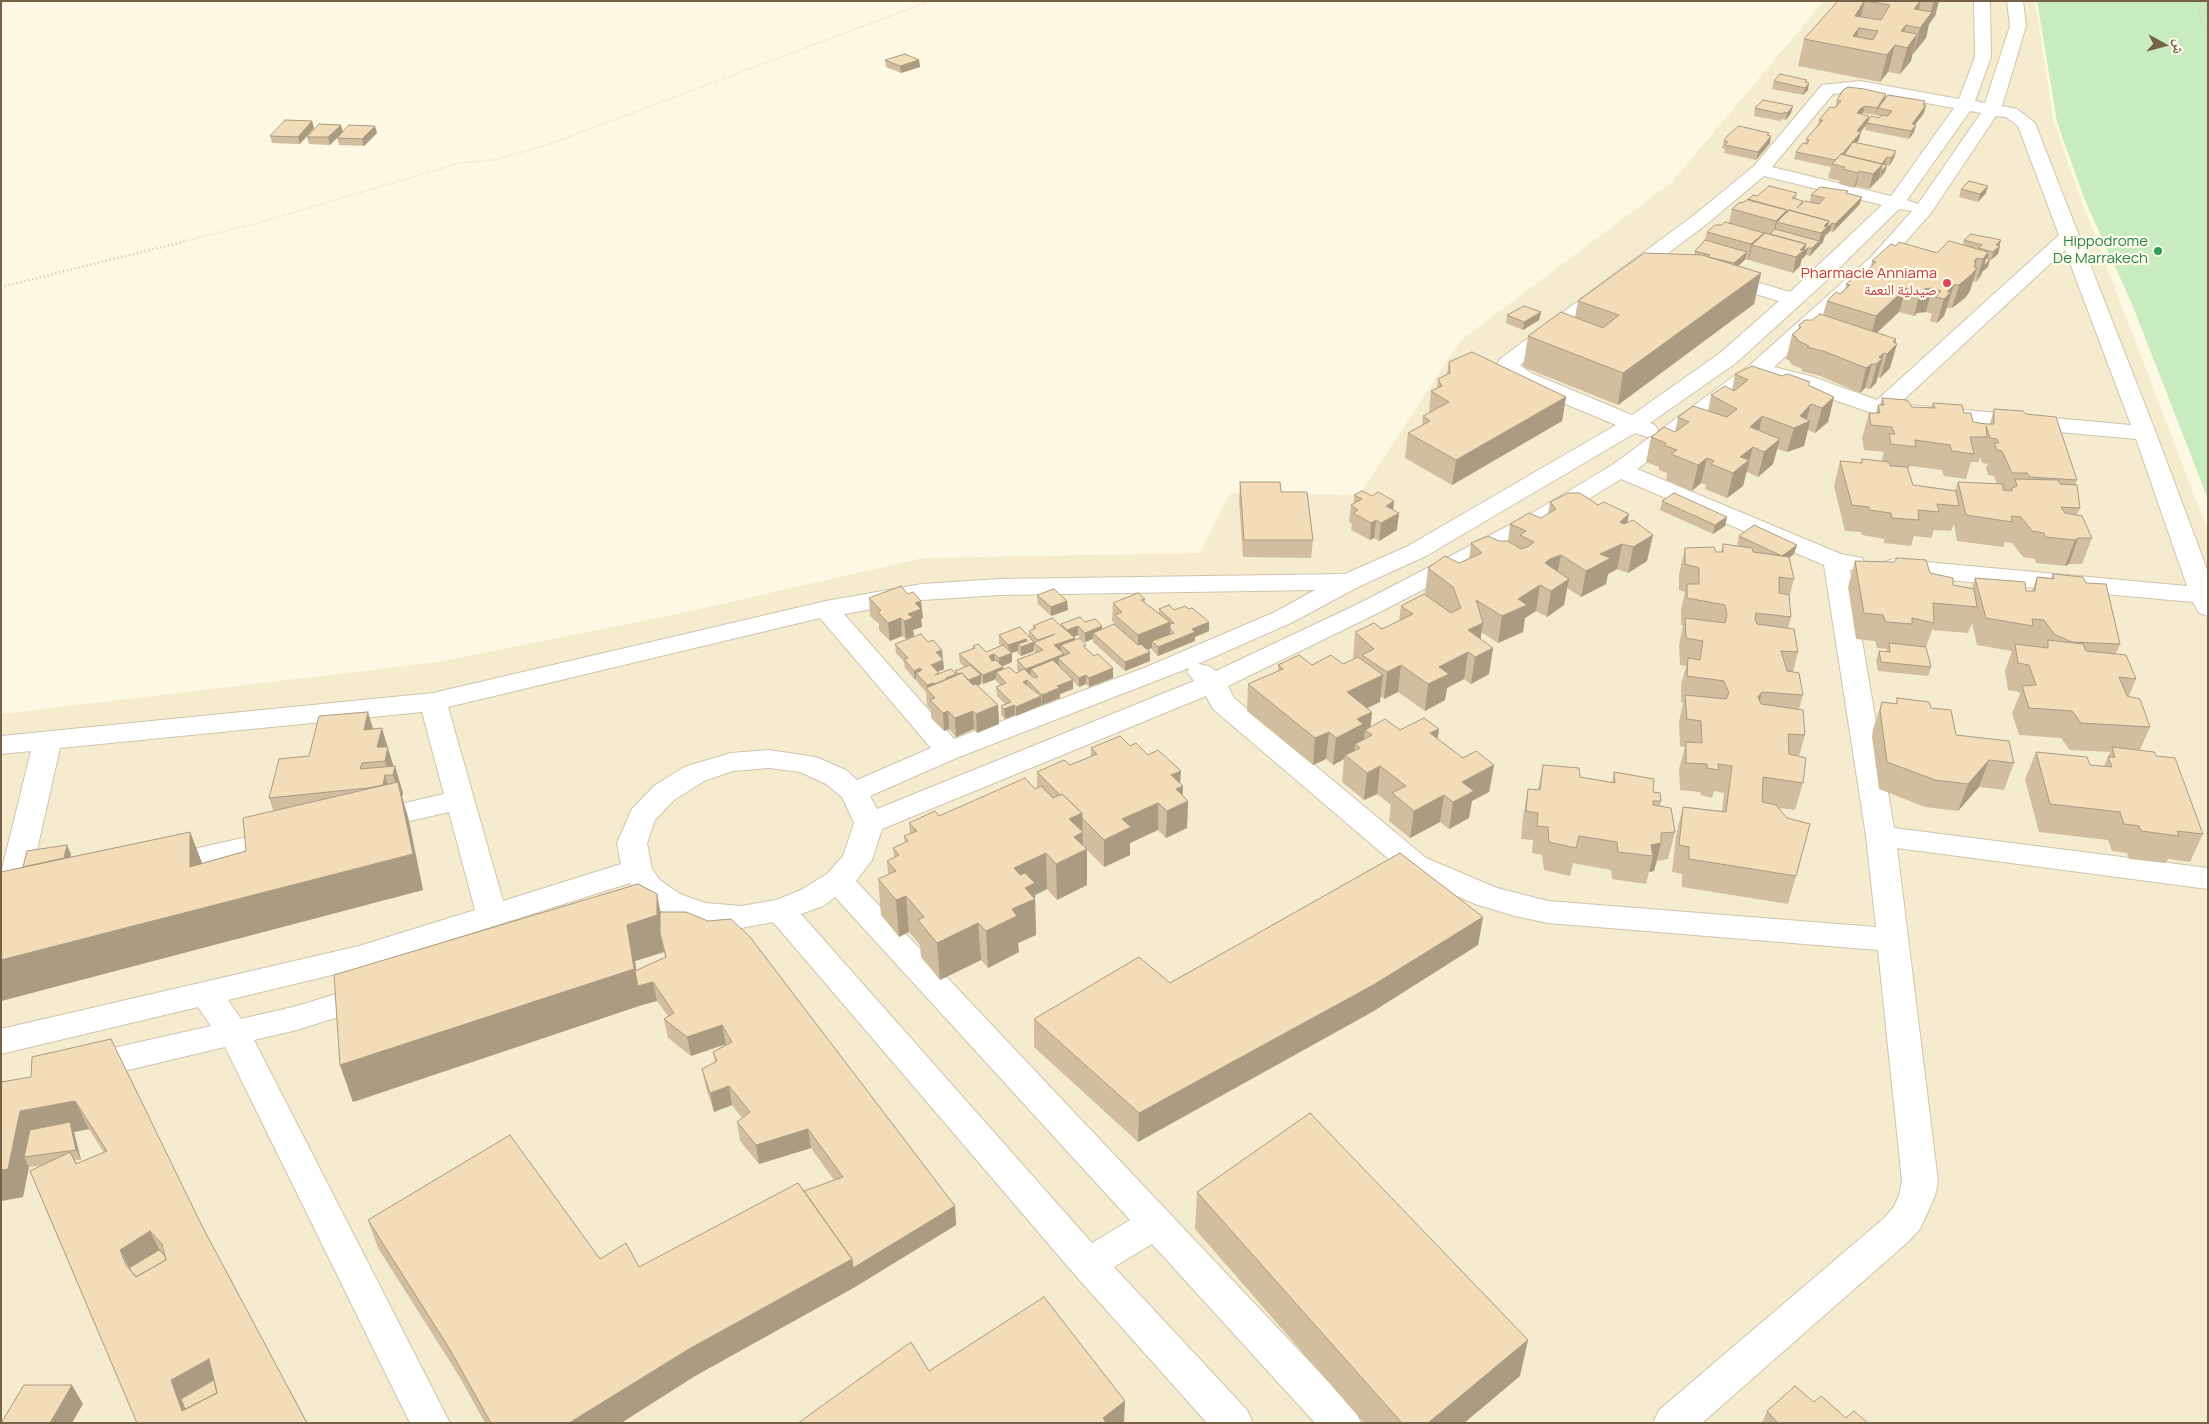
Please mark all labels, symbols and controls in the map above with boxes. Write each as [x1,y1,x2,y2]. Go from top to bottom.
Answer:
north arrow [2139,20,2189,70]
text: ش [2169,38,2190,55]
place label: Hippodrome De Marrakech [2053,233,2148,268]
marker: Hippodrome De Marrakech [2152,245,2164,257]
place label: Pharmacie Anniama صيدلية النعمة [1801,265,1937,300]
marker: Pharmacie Anniama صيدلية النعمة [1941,277,1953,289]

